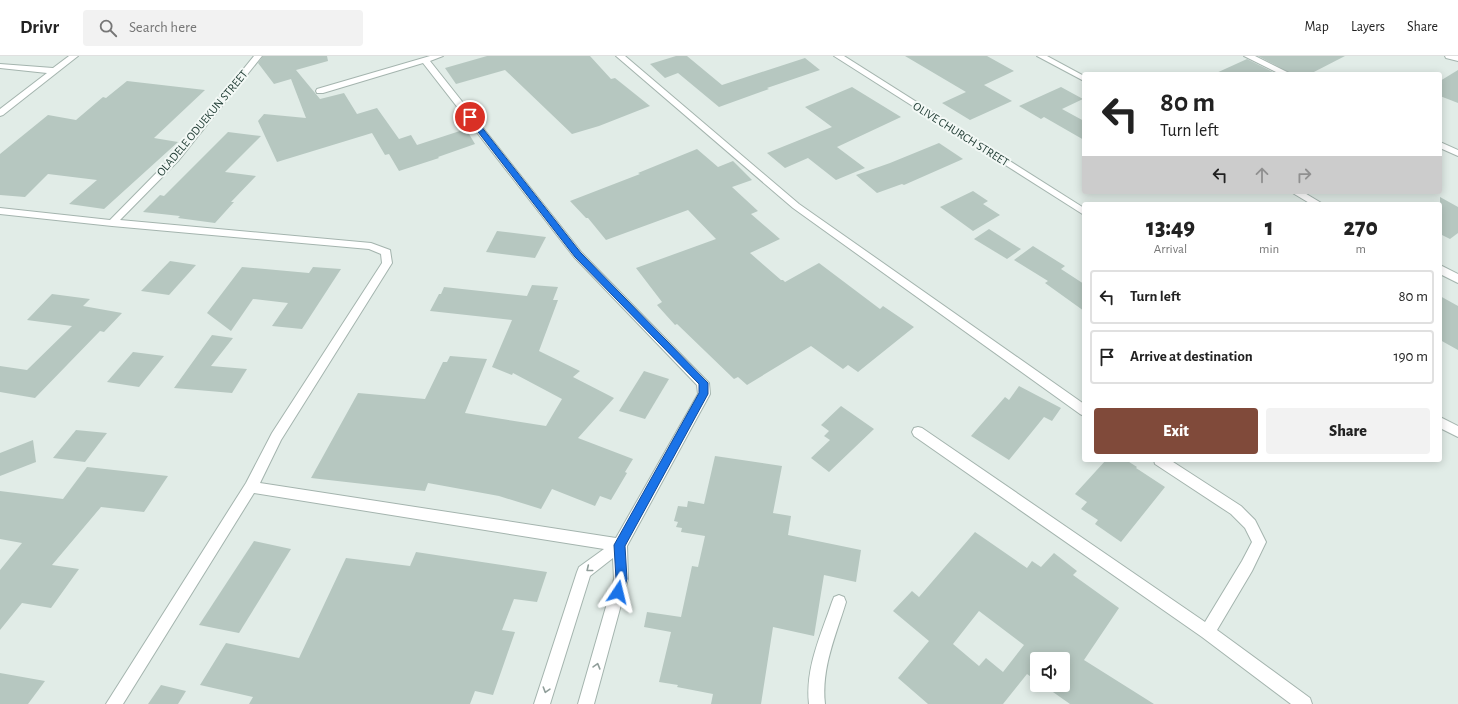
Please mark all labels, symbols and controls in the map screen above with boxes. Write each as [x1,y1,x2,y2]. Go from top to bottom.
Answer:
search box [83,10,363,46]
icon: search [97,17,119,39]
text: Drivr [20,18,59,37]
text: Search here [129,20,197,35]
text: Map [1304,20,1329,34]
text: Layers [1351,20,1385,34]
text: Share [1407,20,1438,34]
street label: OLADELE ODUEKUN STREET [154,68,250,178]
icon: left [1094,88,1146,140]
text: 80 m [1160,89,1215,117]
pin [453,100,487,134]
street label: OLIVE CHURCH STREET [911,100,1011,168]
icon: arrive [459,106,481,128]
text: Turn left [1160,122,1219,140]
icon: left [1209,164,1231,186]
icon: ahead [1251,164,1273,186]
icon: right [1293,164,1315,186]
text: 13:49 [1146,216,1195,240]
text: 1 [1265,216,1274,240]
text: 270 [1343,216,1378,240]
text: Arrival [1154,243,1187,256]
text: min [1259,243,1279,256]
text: m [1355,243,1366,256]
icon: left [1096,286,1118,308]
text: Turn left [1130,289,1181,304]
text: 80 m [1398,289,1428,304]
icon: arrive [1096,346,1118,368]
text: Arrive at destination [1130,349,1253,364]
text: 190 m [1393,349,1428,364]
button: Exit [1094,408,1258,454]
button: Share [1266,408,1430,454]
one-way arrow [586,564,593,571]
position arrow [597,571,639,613]
map controls [1030,652,1070,692]
button: sound [1030,652,1070,692]
one-way arrow [592,663,601,670]
one-way arrow [543,687,551,694]

